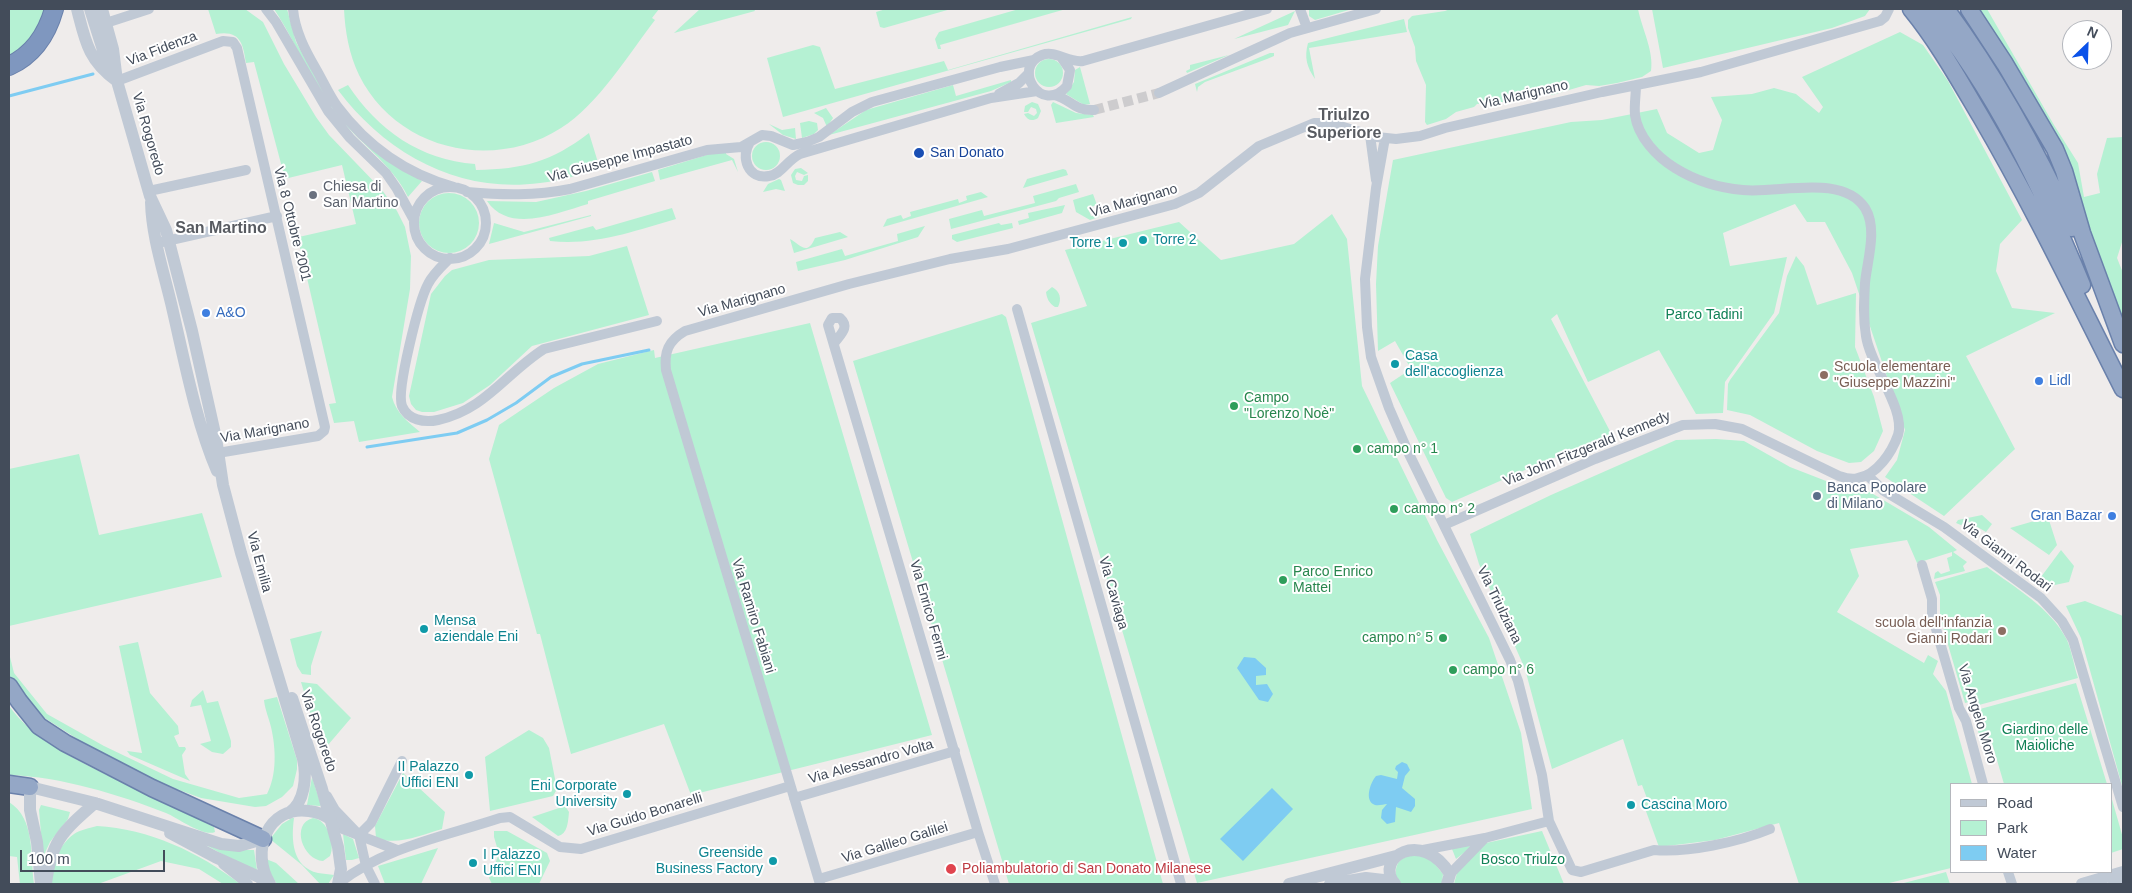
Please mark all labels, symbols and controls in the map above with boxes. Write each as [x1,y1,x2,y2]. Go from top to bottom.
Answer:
north arrow [2062,20,2112,70]
text: N [2085,23,2101,42]
street label: Via Fidenza [125,28,199,70]
street label: Via Marignano [1478,77,1570,113]
street label: Via Rogoredo [128,91,168,177]
district label: Triulzo Superiore [1307,106,1381,144]
street label: Via Giuseppe Impastato [546,132,694,186]
place label: San Donato [930,145,1004,161]
marker: San Donato [912,146,926,160]
street label: Via 8 Ottobre 2001 [270,165,314,283]
place label: Chiesa di San Martino [323,179,398,212]
street label: Via Marignano [1088,181,1180,221]
marker: Chiesa di San Martino [307,189,319,201]
district label: San Martino [175,219,267,239]
place label: Torre 2 [1153,232,1197,248]
marker: Torre 2 [1137,234,1149,246]
place label: Torre 1 [1069,235,1113,251]
marker: Torre 1 [1117,237,1129,249]
street label: Via Marignano [696,281,788,321]
place label: A&O [216,305,246,321]
marker: A&O [200,307,212,319]
park label: Parco Tadini [1665,307,1743,323]
place label: Casa dell'accoglienza [1405,348,1503,381]
marker: Casa dell'accoglienza [1389,358,1401,370]
place label: Scuola elementare "Giuseppe Mazzini" [1834,359,1955,392]
marker: Scuola elementare "Giuseppe Mazzini" [1818,369,1830,381]
place label: Lidl [2049,373,2071,389]
marker: Lidl [2033,375,2045,387]
place label: Campo "Lorenzo Noè" [1244,390,1334,422]
marker: Campo "Lorenzo Noè" [1228,400,1240,412]
street label: Via John Fitzgerald Kennedy [1501,408,1673,490]
street label: Via Marignano [219,415,311,447]
place label: campo n° 1 [1367,441,1438,457]
marker: campo n° 1 [1351,443,1363,455]
place label: Banca Popolare di Milano [1827,480,1927,512]
marker: Banca Popolare di Milano [1811,490,1823,502]
place label: campo n° 2 [1404,501,1475,517]
marker: campo n° 2 [1388,503,1400,515]
place label: Gran Bazar [2030,508,2102,524]
marker: Gran Bazar [2106,510,2118,522]
street label: Via Gianni Rodari [1957,516,2055,596]
street label: Via Emilia [243,530,275,594]
street label: Via Caviaga [1095,555,1131,631]
street label: Via Ramiro Fabiani [728,557,778,675]
street label: Via Enrico Fermi [906,558,950,662]
place label: Parco Enrico Mattei [1293,564,1373,596]
street label: Via Triulziana [1473,564,1525,646]
marker: Parco Enrico Mattei [1277,574,1289,586]
place label: Mensa aziendale Eni [434,613,518,646]
place label: scuola dell'infanzia Gianni Rodari [1875,615,1992,648]
marker: Mensa aziendale Eni [418,623,430,635]
marker: scuola dell'infanzia Gianni Rodari [1996,625,2008,637]
place label: campo n° 5 [1362,630,1433,646]
marker: campo n° 5 [1437,632,1449,644]
place label: campo n° 6 [1463,662,1534,678]
street label: Via Angelo Moro [1954,662,2000,766]
marker: campo n° 6 [1447,664,1459,676]
street label: Via Rogoredo [296,688,340,774]
park label: Giardino delle Maioliche [2002,722,2088,754]
street label: Via Alessandro Volta [807,736,935,788]
place label: II Palazzo Uffici ENI [398,759,459,792]
marker: II Palazzo Uffici ENI [463,769,475,781]
place label: Eni Corporate University [531,778,617,810]
legend [1950,783,2112,873]
marker: Eni Corporate University [621,788,633,800]
street label: Via Guido Bonarelli [585,789,705,841]
text: Road [1997,794,2033,811]
place label: Cascina Moro [1641,797,1727,813]
marker: Cascina Moro [1625,799,1637,811]
street label: Via Galileo Galilei [840,819,950,867]
text: Park [1997,819,2028,836]
scale bar [22,840,168,872]
text: Water [1997,844,2036,861]
place label: Greenside Business Factory [656,845,763,878]
place label: I Palazzo Uffici ENI [483,847,541,880]
text: 100 m [28,850,70,867]
park label: Bosco Triulzo [1481,852,1565,868]
marker: Greenside Business Factory [767,855,779,867]
marker: I Palazzo Uffici ENI [467,857,479,869]
place label: Poliambulatorio di San Donato Milanese [962,861,1211,877]
marker: Poliambulatorio di San Donato Milanese [944,862,958,876]

